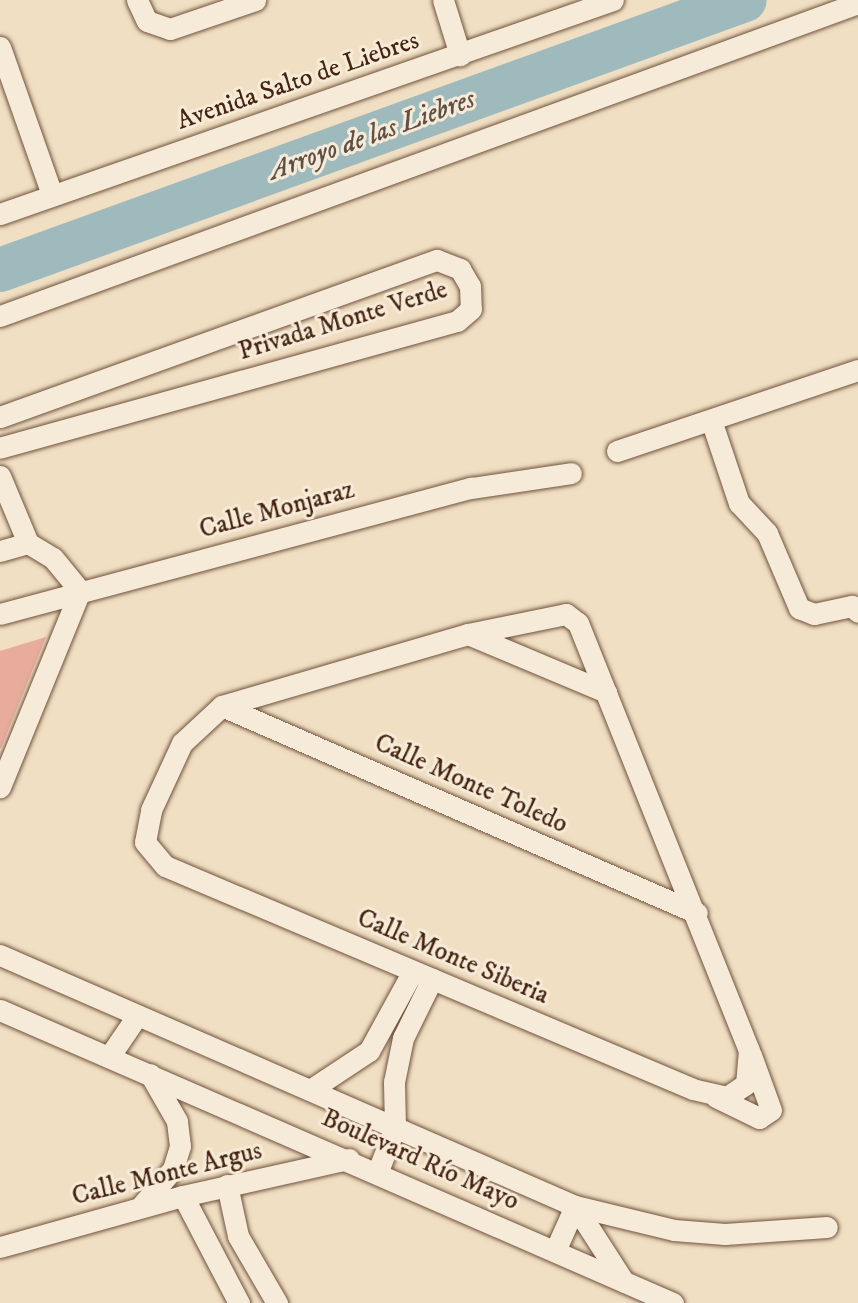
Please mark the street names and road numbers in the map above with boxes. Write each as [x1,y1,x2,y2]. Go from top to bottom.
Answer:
street label: Avenida Salto de Liebres [173,25,423,137]
street label: Privada Monte Verde [235,274,451,368]
street label: Calle Monjaraz [196,474,358,546]
street label: Calle Monte Toledo [370,727,572,841]
street label: Calle Monte Siberia [353,903,553,1011]
street label: Boulevard Río Mayo [317,1103,523,1217]
street label: Calle Monte Argus [69,1135,265,1213]

